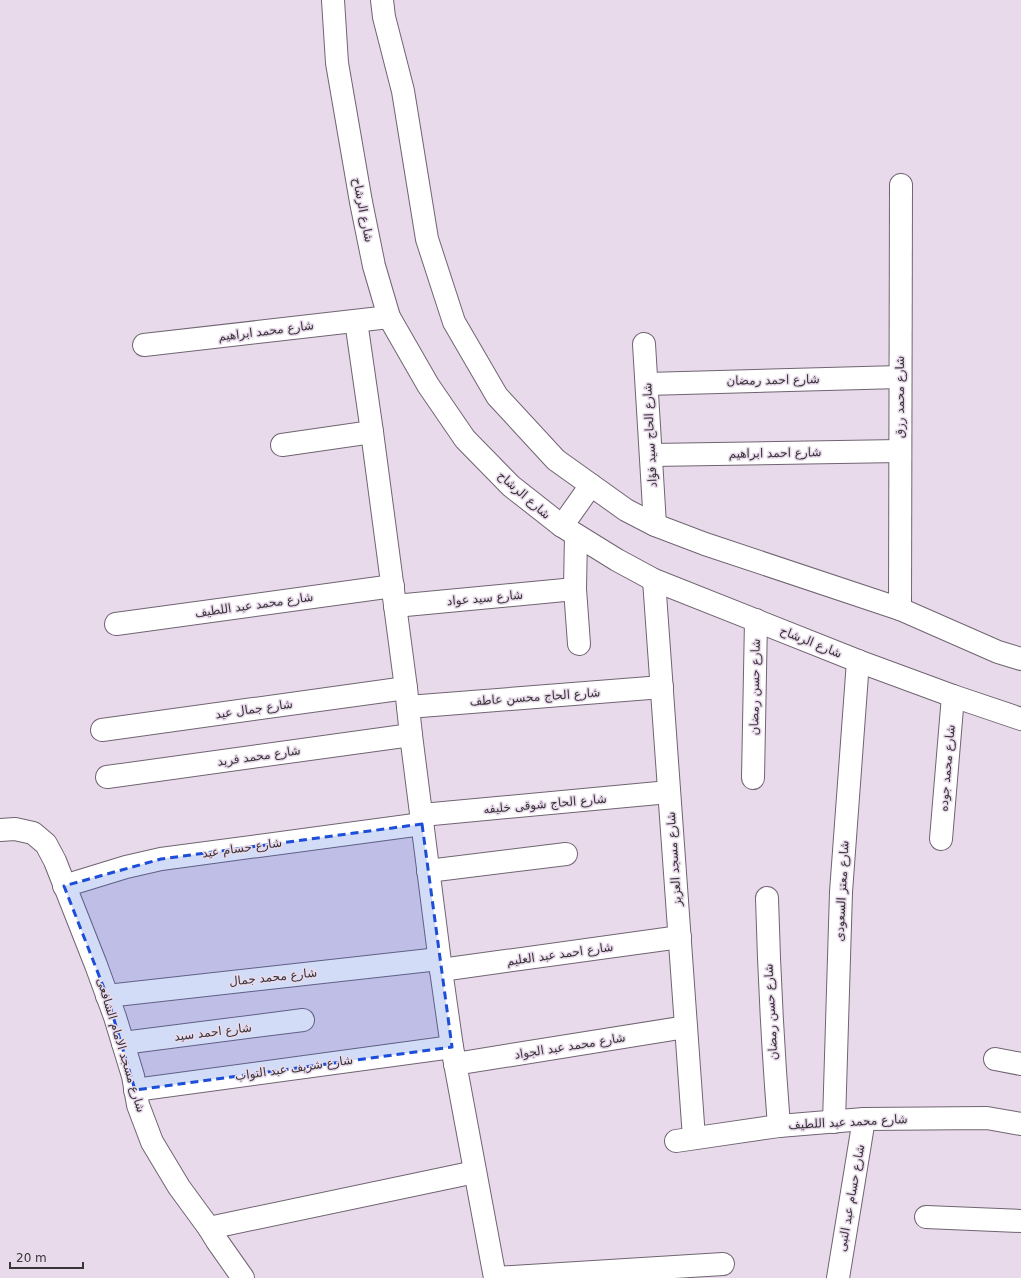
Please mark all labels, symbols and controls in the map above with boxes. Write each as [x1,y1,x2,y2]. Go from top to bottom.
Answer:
street label: شارع الرشاح [349,176,376,244]
street label: شارع محمد ابراهيم [217,318,315,345]
street label: شارع محمد رزق [893,356,908,438]
street label: شارع احمد رمضان [726,372,820,389]
street label: شارع الحاج سيد فؤاد [640,382,661,488]
street label: شارع احمد ابراهيم [728,445,822,462]
street label: شارع الرشاح [494,468,553,523]
street label: شارع سيد عواد [446,588,524,609]
street label: شارع محمد عبد اللطيف [194,590,314,621]
street label: شارع الرشاح [778,623,844,662]
street label: شارع حسن رمضان [747,639,764,735]
street label: شارع الحاج محسن عاطف [469,685,601,710]
street label: شارع جمال عيد [214,697,294,722]
street label: شارع محمد جوده [936,724,959,812]
street label: شارع محمد فريد [217,743,302,770]
street label: شارع الحاج شوقى خليفه [483,792,607,817]
street label: شارع مسجد العزيز [664,811,685,908]
street label: شارع حسام عيد [201,835,283,862]
street label: شارع معتز السعودى [832,840,853,942]
street label: شارع احمد عبد العليم [506,940,614,969]
street label: شارع حسن رمضان [761,963,782,1061]
street label: شارع محمد جمال [228,965,318,990]
street label: شارع مسجد الامام الشافعى [93,976,148,1114]
street label: شارع احمد سيد [173,1020,253,1045]
street label: شارع محمد عبد الجواد [513,1030,627,1063]
street label: شارع شريف عبد التواب [234,1053,354,1084]
street label: شارع محمد عبد اللطيف [788,1112,908,1133]
street label: شارع حسام عبد النبى [835,1143,868,1253]
scale bar [10,1244,83,1270]
text: 20 m [16,1251,47,1265]

